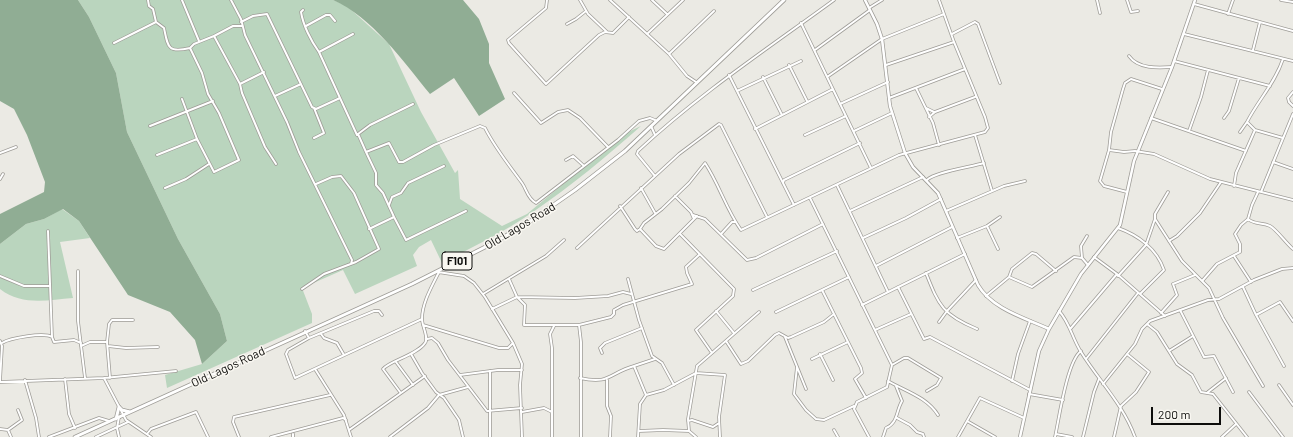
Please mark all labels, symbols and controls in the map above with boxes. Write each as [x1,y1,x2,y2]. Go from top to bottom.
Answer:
street label: Old Lagos Road [482,199,558,253]
road number: F101 [442,252,472,270]
street label: Old Lagos Road [189,344,267,390]
scale bar [1153,399,1223,425]
text: 200 m [1158,407,1190,421]

